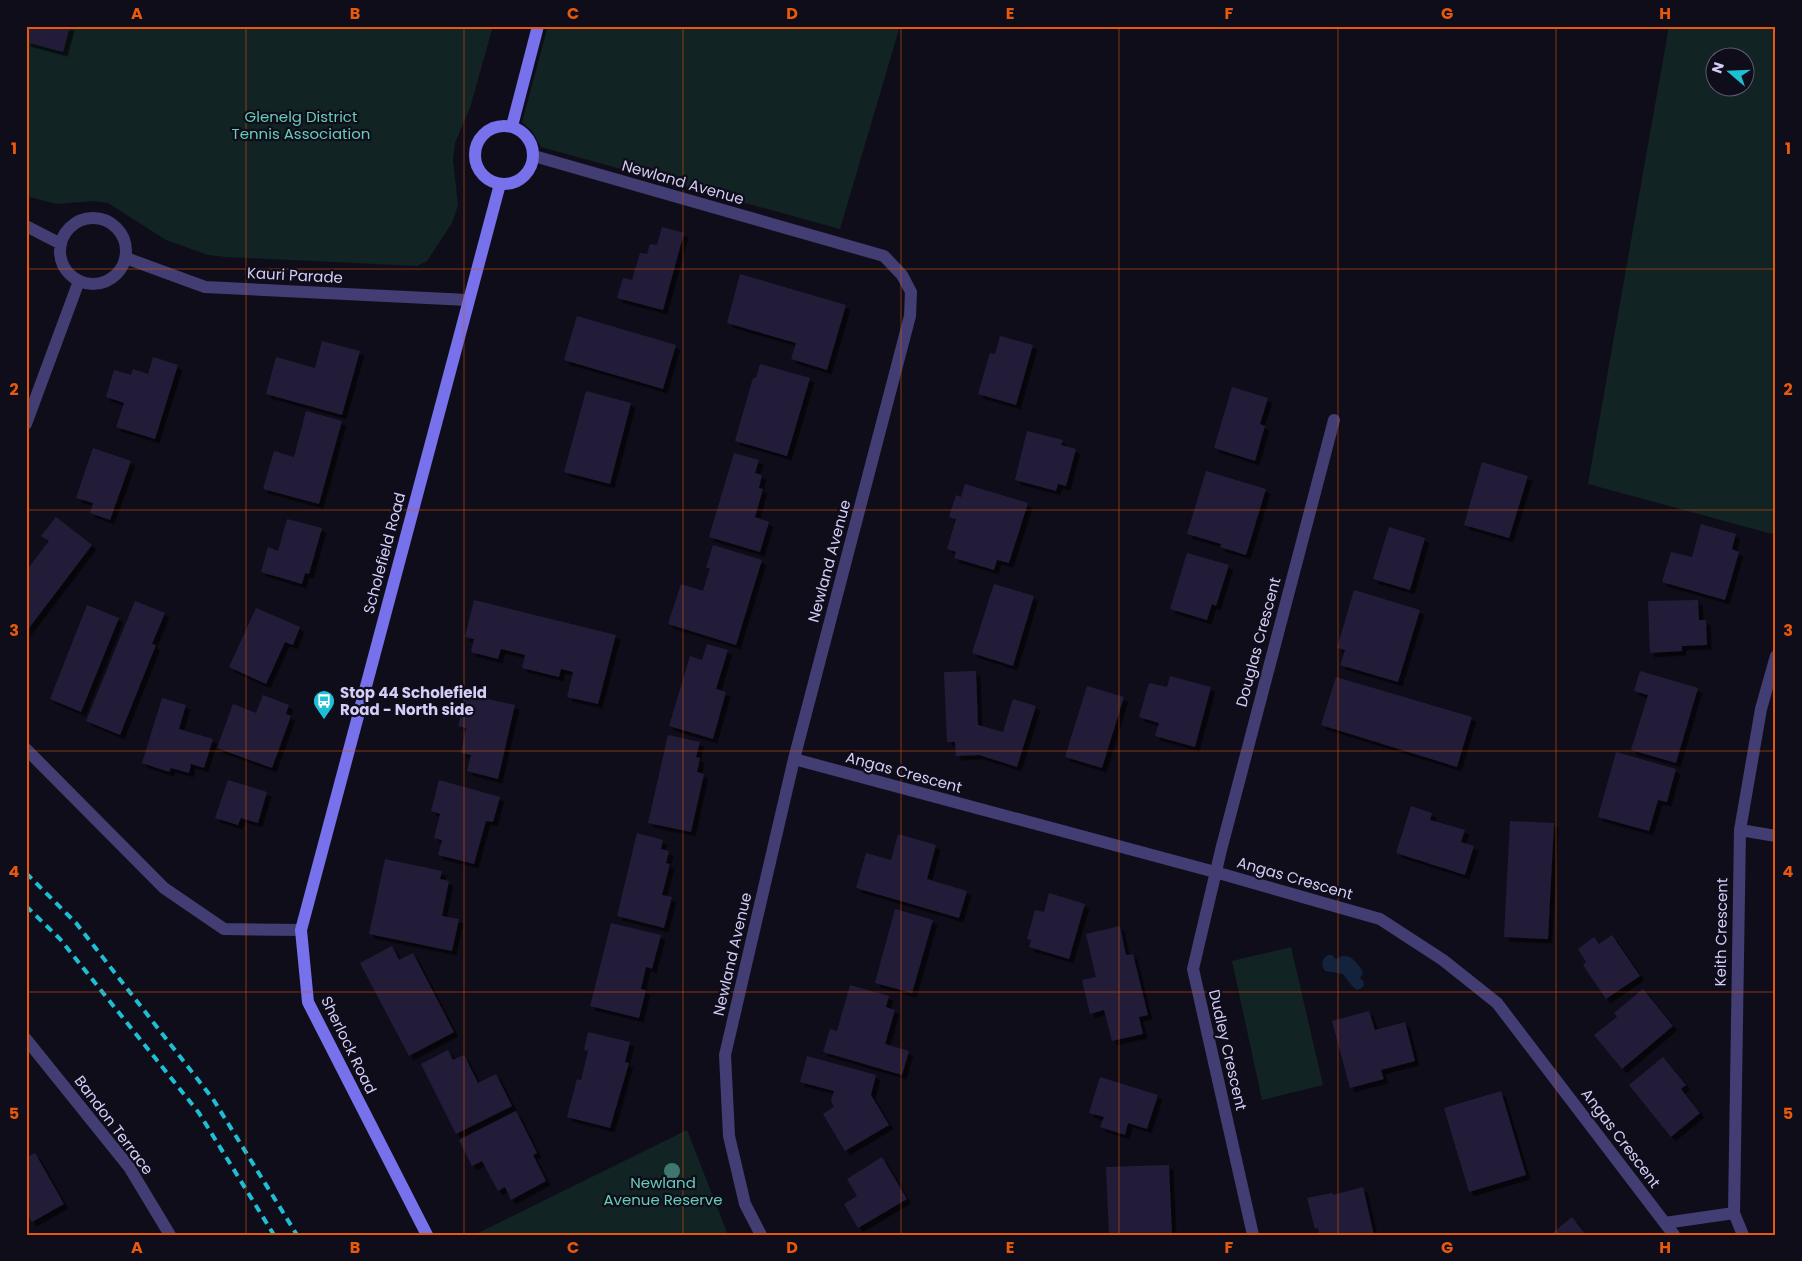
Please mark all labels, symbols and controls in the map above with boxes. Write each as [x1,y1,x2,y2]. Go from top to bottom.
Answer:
text: A [131,2,143,25]
text: B [350,2,360,25]
text: C [567,2,579,25]
text: D [786,2,798,25]
text: E [1006,2,1014,25]
text: F [1225,2,1234,25]
text: G [1441,2,1453,25]
text: H [1659,2,1671,25]
north arrow [1704,48,1754,98]
text: N [1707,60,1729,76]
park label: Glenelg District Tennis Association [232,106,370,144]
text: 1 [11,137,17,160]
text: 1 [1785,137,1791,160]
street label: Newland Avenue [620,155,746,209]
street label: Kauri Parade [247,262,343,288]
text: 2 [9,378,19,401]
text: 2 [1783,378,1793,401]
street label: Scholefield Road [358,490,410,616]
street label: Newland Avenue [803,497,855,625]
street label: Douglas Crescent [1231,575,1285,709]
text: 3 [9,619,19,642]
text: 3 [1783,619,1793,642]
place label: Stop 44 Scholefield Road - North side [340,682,487,720]
bus stop icon: Stop 44 Scholefield Road - North side [312,689,336,720]
street label: Angas Crescent [844,746,964,798]
street label: Angas Crescent [1235,851,1355,905]
text: 4 [9,860,20,883]
text: 4 [1783,860,1794,883]
street label: Keith Crescent [1710,877,1732,987]
street label: Newland Avenue [708,890,756,1018]
street label: Dudley Crescent [1204,987,1252,1113]
street label: Sherlock Road [316,993,382,1097]
street label: Bandon Terrace [70,1071,158,1179]
street label: Angas Crescent [1577,1084,1665,1192]
text: 5 [9,1102,19,1125]
text: 5 [1783,1102,1793,1125]
park label: Newland Avenue Reserve [603,1172,723,1210]
text: A [131,1236,143,1259]
text: B [350,1236,360,1259]
text: C [567,1236,579,1259]
text: D [786,1236,798,1259]
text: E [1006,1236,1014,1259]
text: F [1225,1236,1234,1259]
text: G [1441,1236,1453,1259]
text: H [1659,1236,1671,1259]

